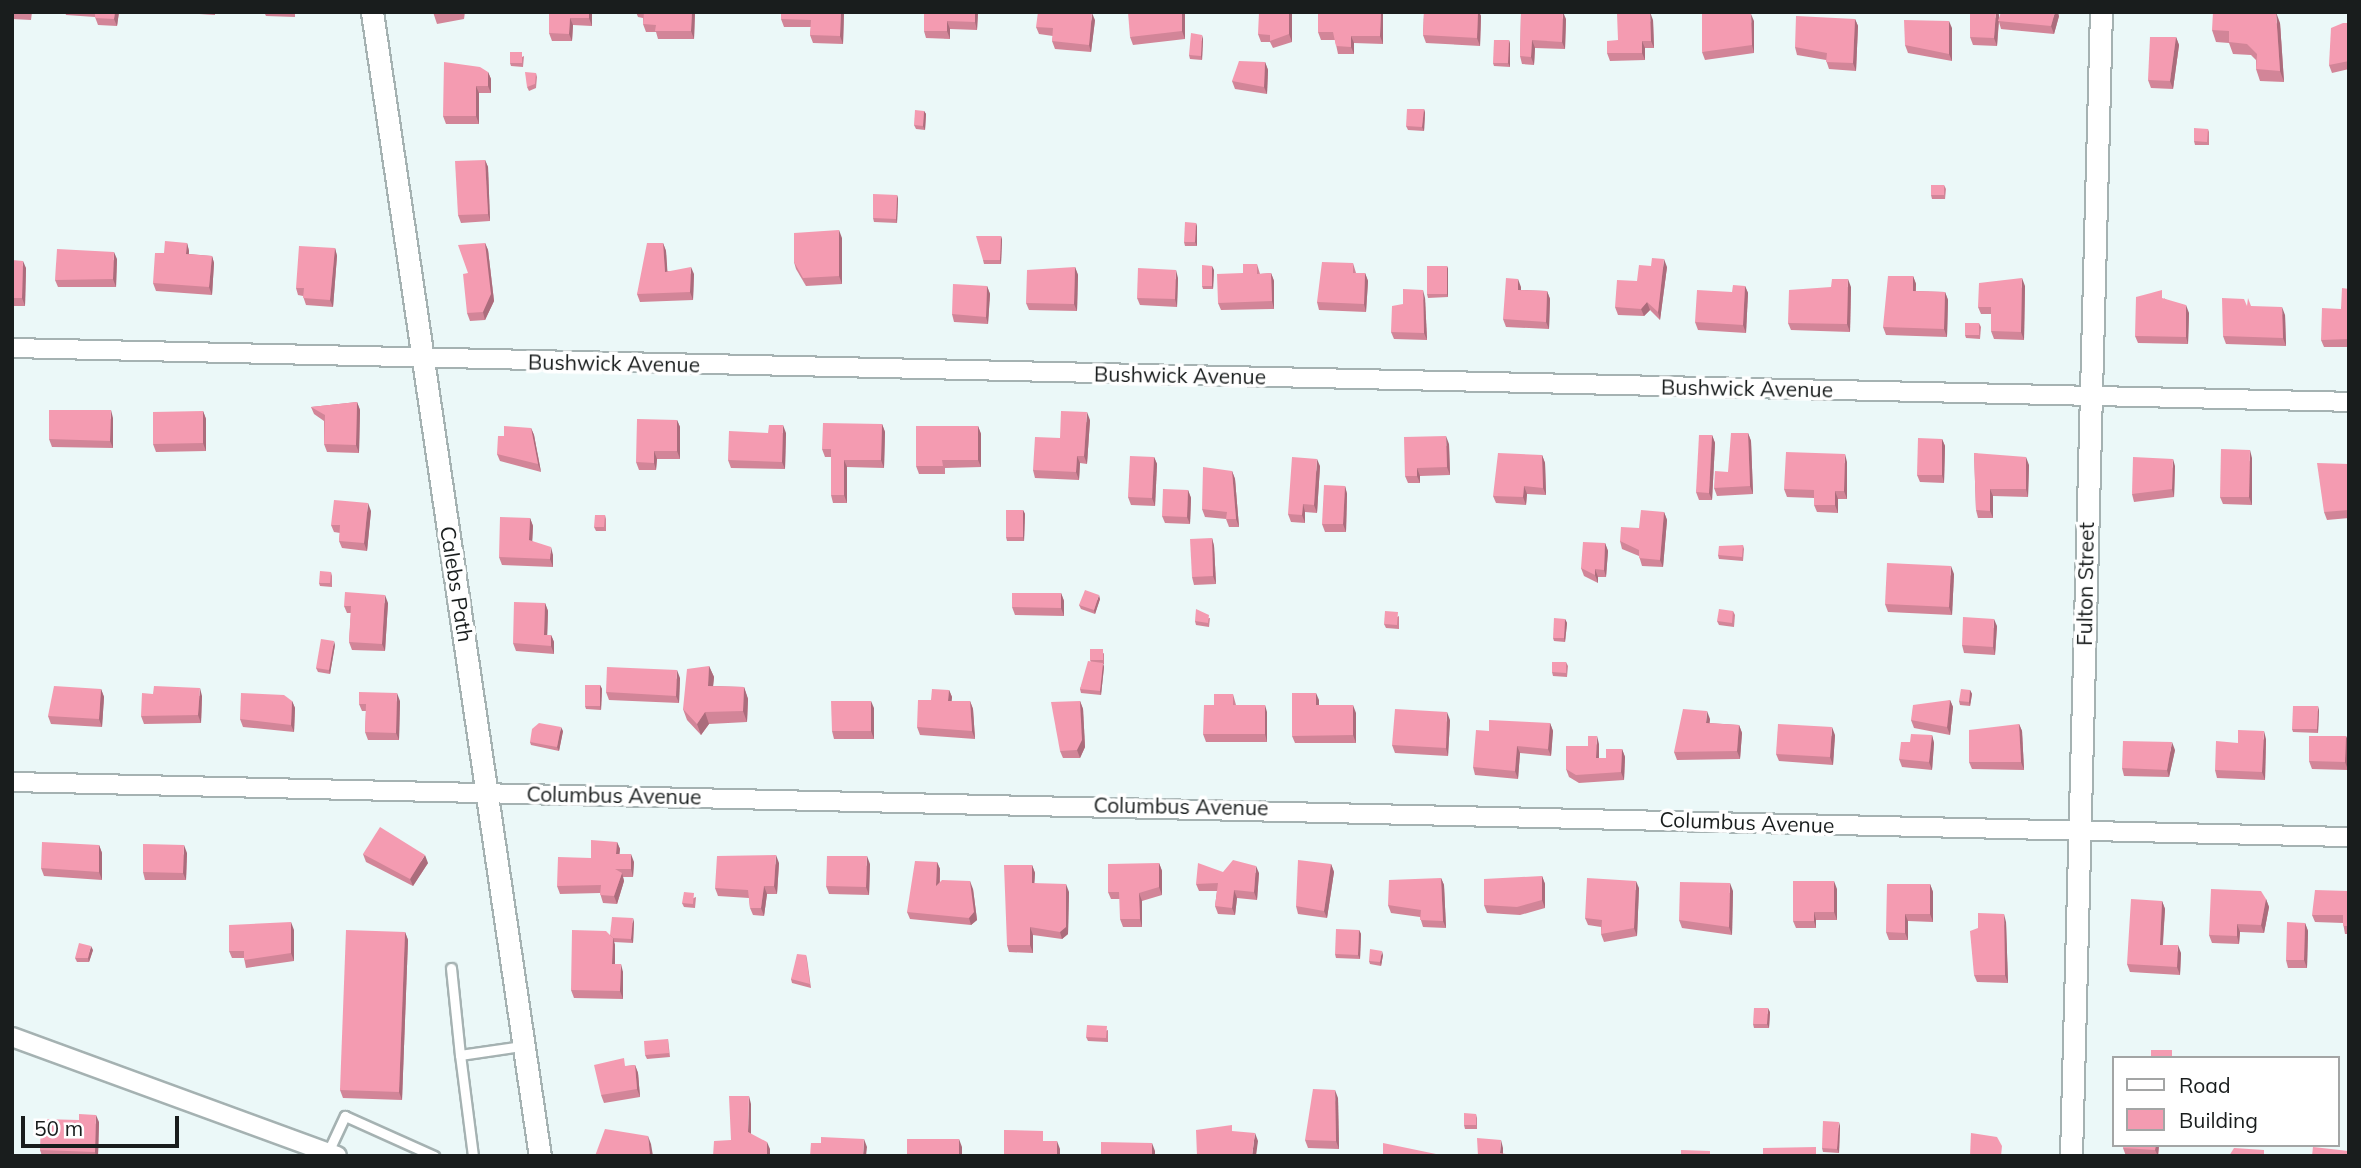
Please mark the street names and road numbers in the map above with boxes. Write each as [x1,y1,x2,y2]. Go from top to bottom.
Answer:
street label: Bushwick Avenue [528,349,700,377]
street label: Bushwick Avenue [1094,361,1266,389]
street label: Bushwick Avenue [1661,374,1833,402]
street label: Fulton Street [2071,522,2099,646]
street label: Calebs Path [435,524,479,644]
street label: Columbus Avenue [526,781,702,809]
street label: Columbus Avenue [1093,792,1269,820]
street label: Columbus Avenue [1659,806,1835,838]

